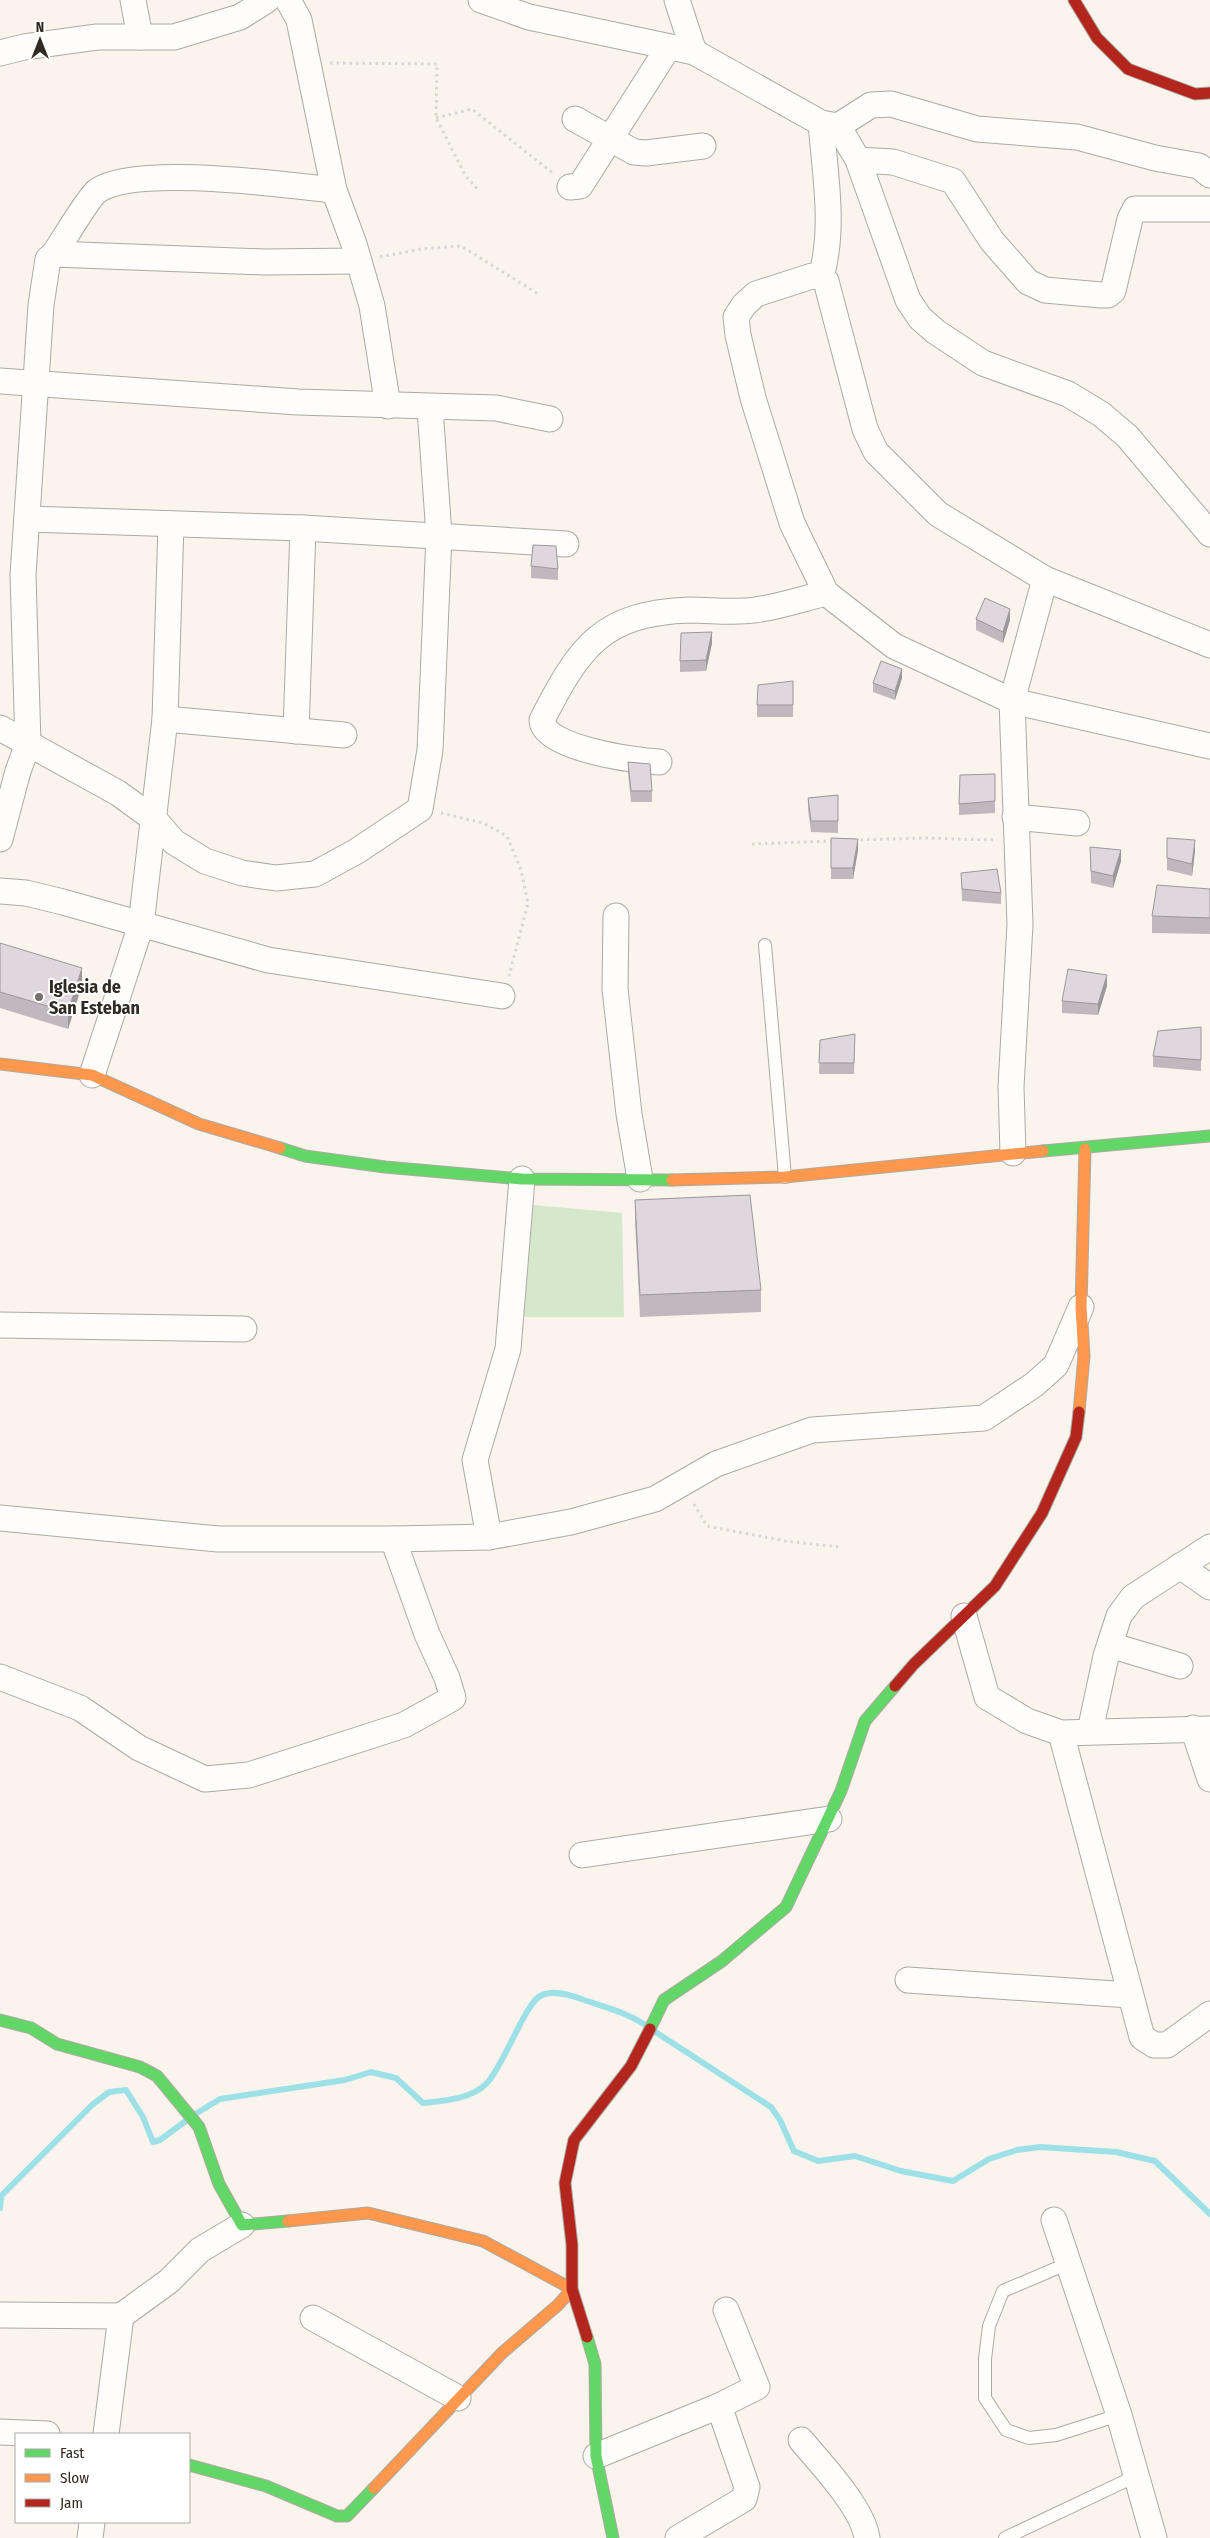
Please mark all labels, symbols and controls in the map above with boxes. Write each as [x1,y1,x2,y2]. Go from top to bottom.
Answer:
north arrow [15,15,65,65]
text: N [36,19,44,36]
place label: Iglesia de San Esteban [49,976,140,1019]
marker: Iglesia de San Esteban [33,991,45,1003]
legend [15,2433,190,2523]
text: Fast [60,2444,84,2462]
text: Slow [60,2469,89,2487]
text: Jam [60,2494,83,2512]

